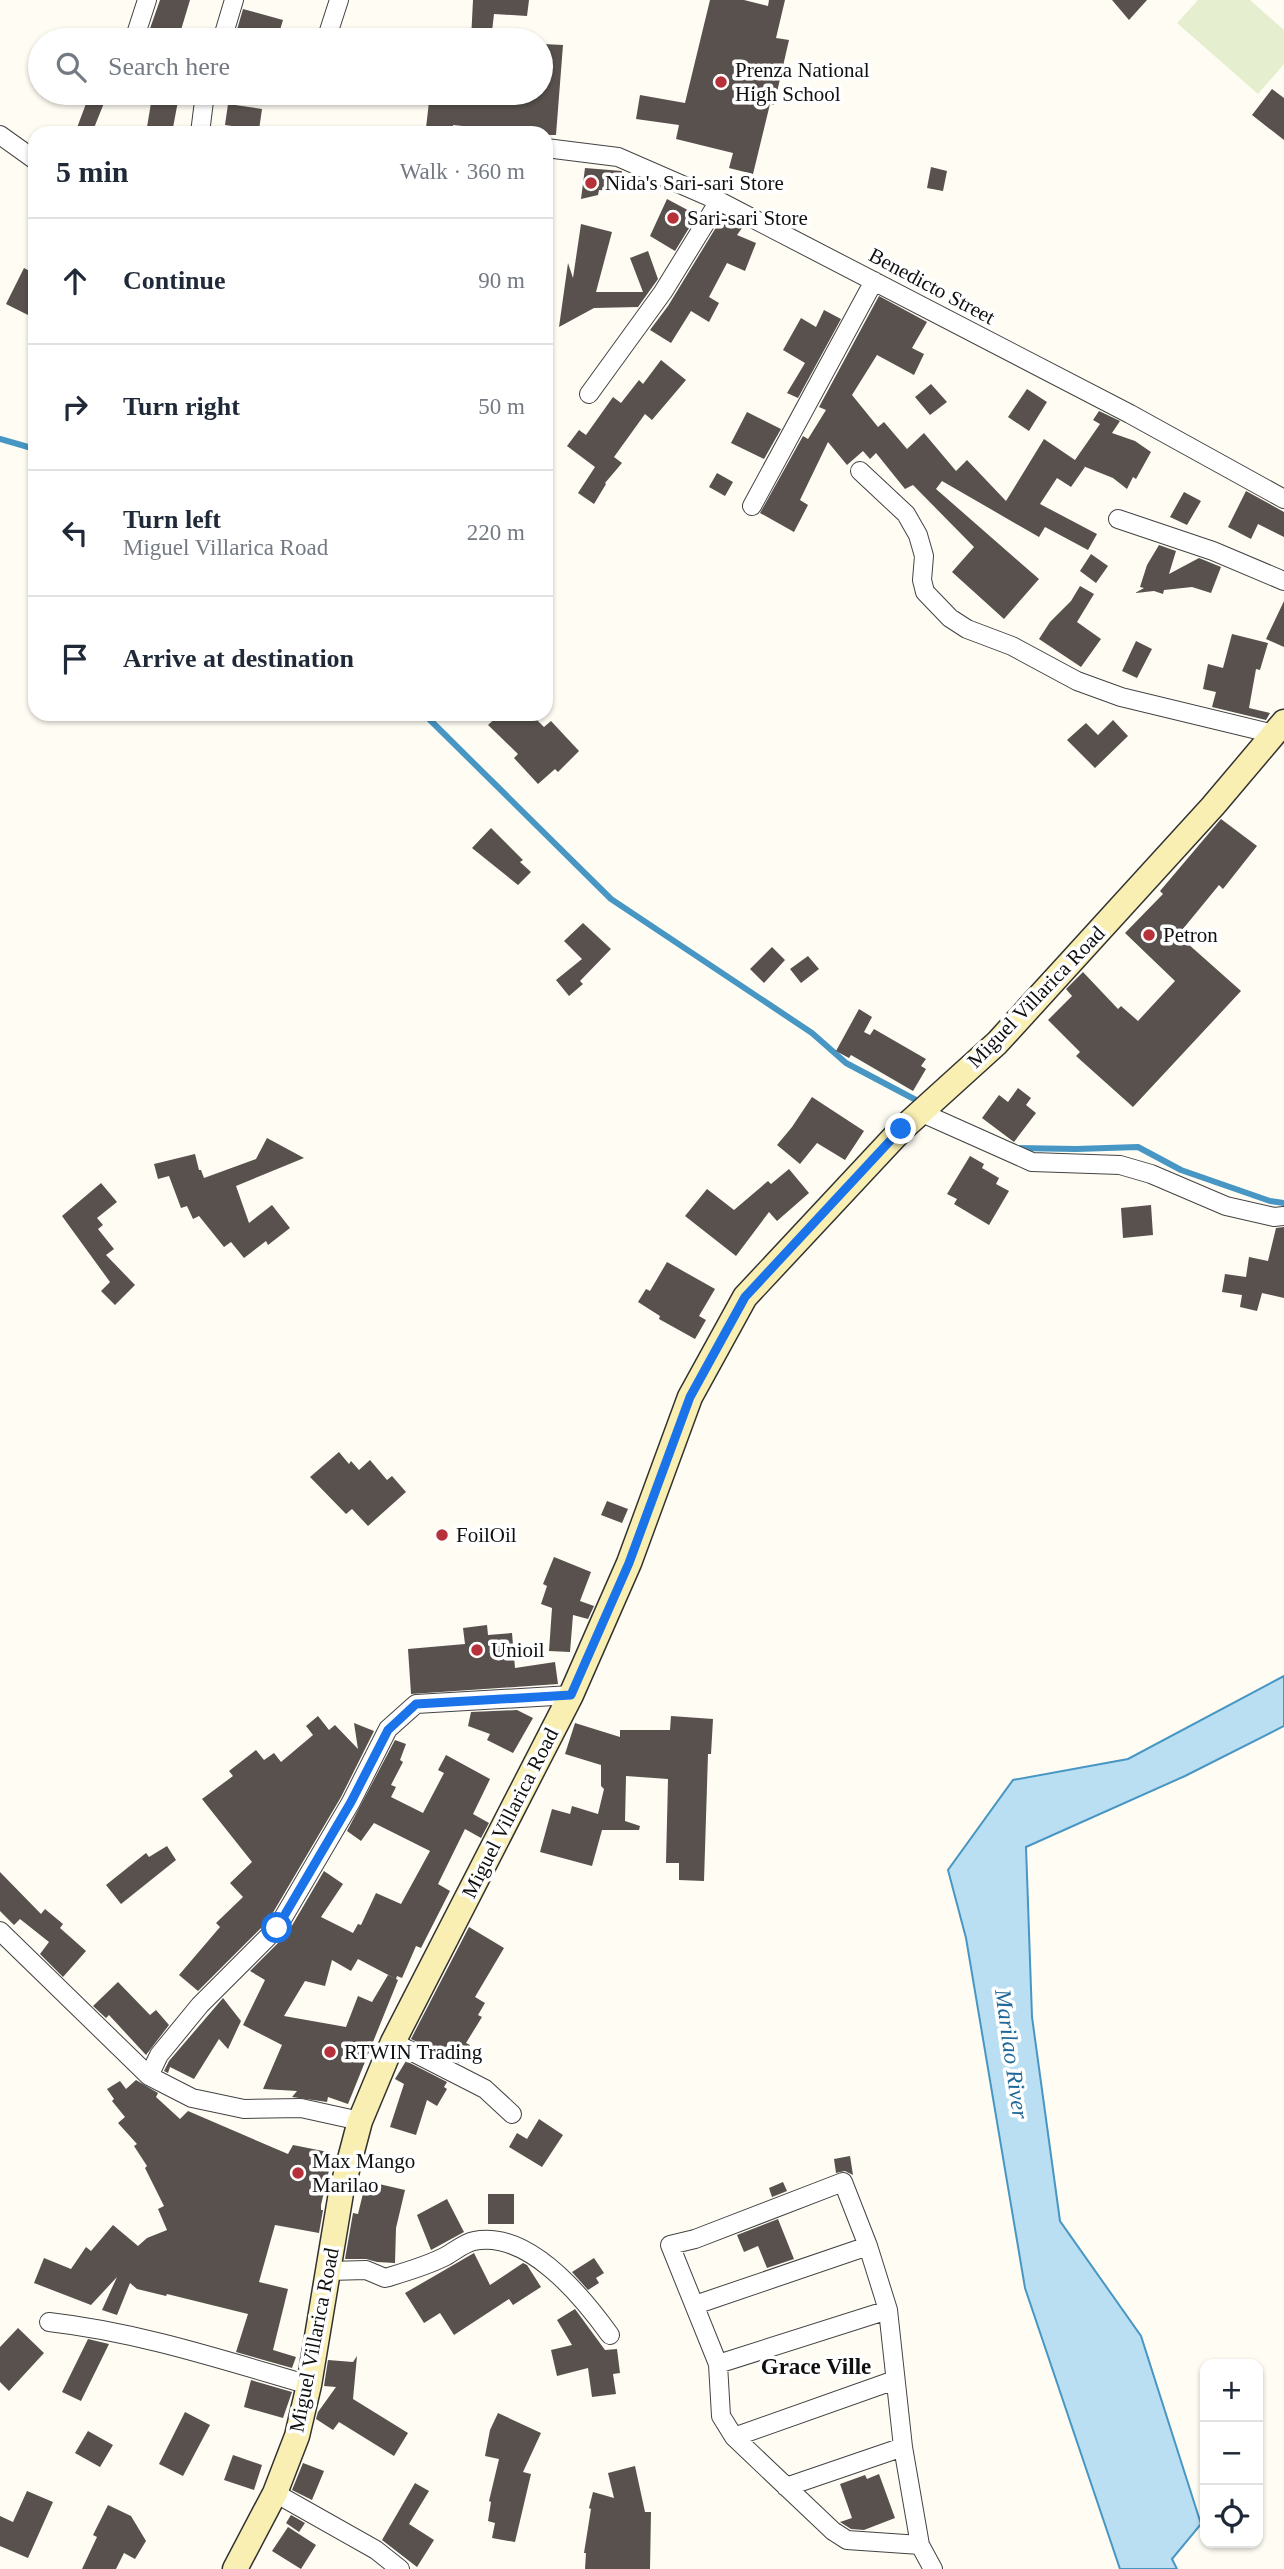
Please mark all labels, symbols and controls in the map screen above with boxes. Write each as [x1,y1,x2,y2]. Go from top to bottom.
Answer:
search box [28,28,553,105]
icon: search [52,48,90,86]
text: Search here [108,52,230,81]
place label: Prenza National High School [735,58,870,106]
marker: Prenza National High School [713,74,729,90]
text: 5 min [56,155,129,188]
text: Walk · 360 m [400,159,525,184]
place label: Nida's Sari-sari Store [605,171,784,195]
marker: Nida's Sari-sari Store [583,175,599,191]
place label: Sari-sari Store [687,206,808,230]
marker: Sari-sari Store [665,210,681,226]
street label: Benedicto Street [865,243,999,329]
icon: ahead [56,262,94,300]
text: Continue [123,266,226,295]
text: 90 m [478,268,525,293]
icon: right [56,388,94,426]
text: Turn right [123,392,240,421]
text: 50 m [478,394,525,419]
text: Turn left [123,505,221,534]
icon: left [56,514,94,552]
text: 220 m [467,520,525,545]
text: Miguel Villarica Road [123,535,328,560]
icon: arrive [56,640,94,678]
text: Arrive at destination [123,644,354,673]
street label: Miguel Villarica Road [962,921,1110,1073]
place label: Petron [1163,923,1218,947]
marker: Petron [1141,927,1157,943]
route end [885,1113,916,1144]
place label: FoilOil [456,1523,517,1547]
marker: FoilOil [434,1527,450,1543]
place label: Unioil [491,1638,545,1662]
marker: Unioil [469,1642,485,1658]
street label: Miguel Villarica Road [457,1724,563,1902]
route start [261,1912,292,1943]
water label: Marilao River [990,1987,1033,2122]
place label: RTWIN Trading [344,2040,483,2064]
marker: RTWIN Trading [322,2044,338,2060]
place label: Max Mango Marilao [312,2149,415,2197]
marker: Max Mango Marilao [290,2165,306,2181]
street label: Miguel Villarica Road [284,2245,344,2434]
district label: Grace Ville [761,2354,871,2379]
map controls [1200,2359,1263,2548]
button: + [1200,2359,1263,2422]
button: − [1200,2422,1263,2485]
button: locate [1200,2485,1263,2548]

